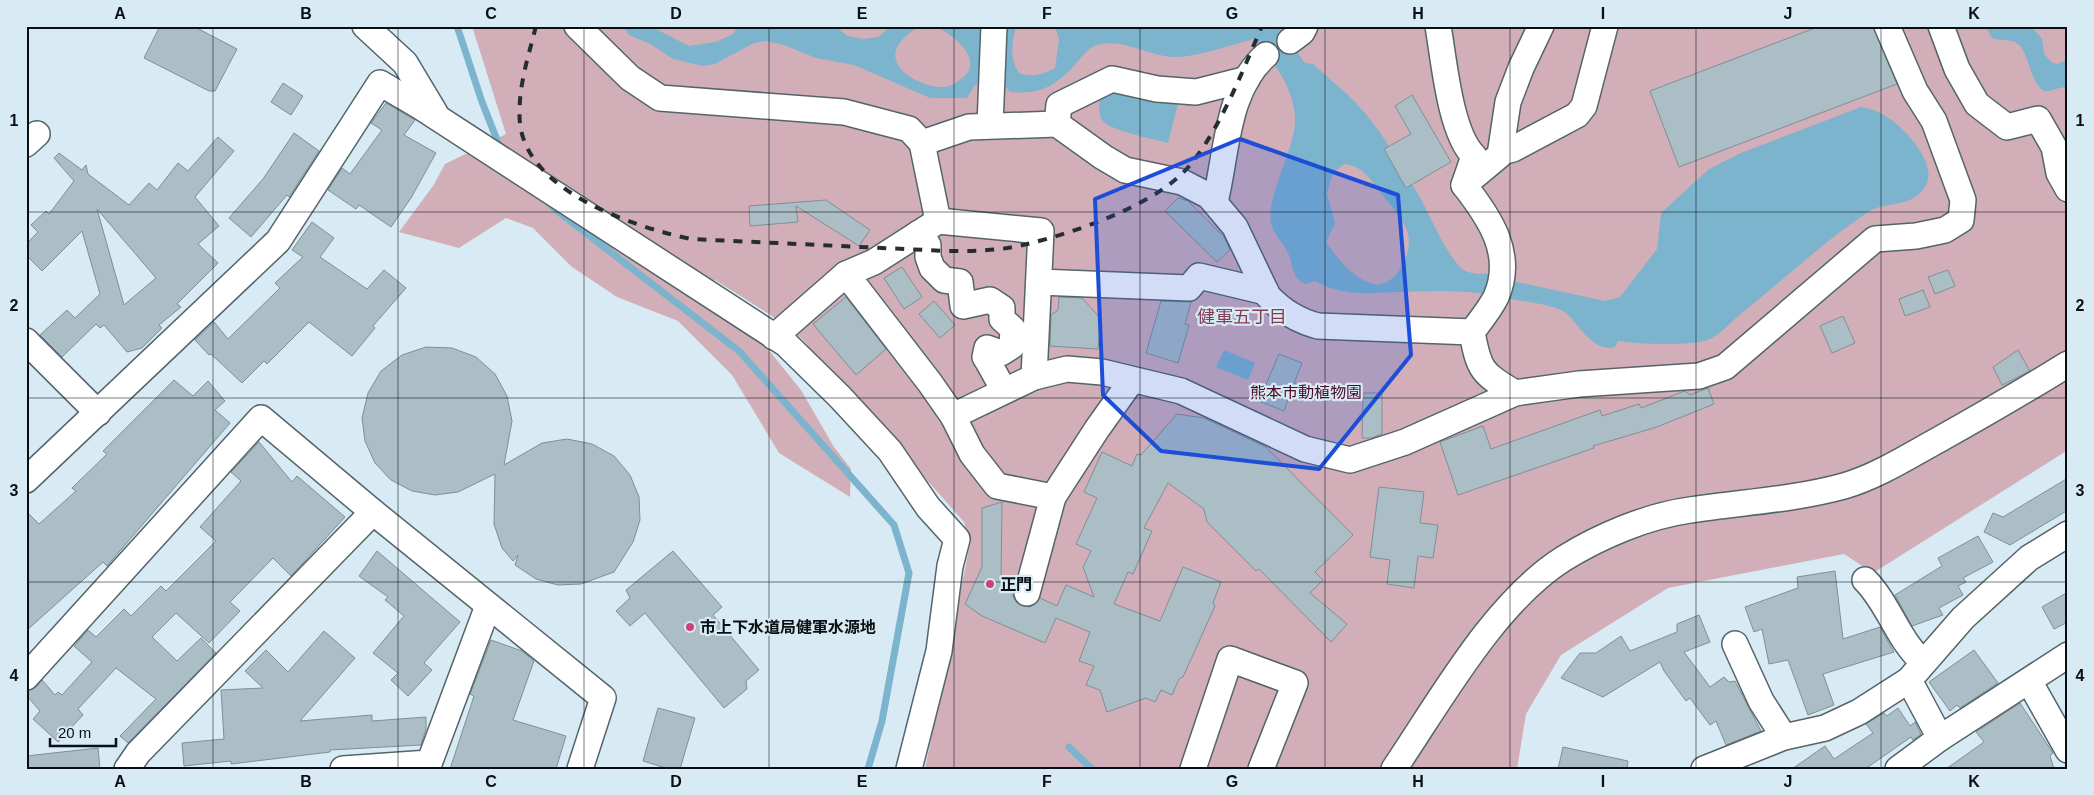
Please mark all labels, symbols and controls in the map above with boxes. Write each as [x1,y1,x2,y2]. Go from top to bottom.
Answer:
text: A [114,5,126,22]
text: B [300,5,312,22]
text: C [485,5,497,22]
text: D [670,5,682,22]
text: E [857,5,868,22]
text: F [1042,5,1052,22]
text: G [1226,5,1238,22]
text: H [1412,5,1424,22]
text: I [1601,5,1605,22]
text: J [1784,5,1792,22]
text: K [1968,5,1980,22]
text: 1 [10,112,19,129]
text: 1 [2076,112,2085,129]
text: 2 [10,297,19,314]
text: 2 [2076,297,2085,314]
district label: 健軍五丁目 [1197,307,1287,327]
park label: 熊本市動植物園 [1250,384,1362,401]
text: 3 [10,482,19,499]
text: 3 [2076,482,2085,499]
place label: 正門 [1000,576,1032,593]
marker: 正門 [984,578,996,590]
place label: 市上下水道局健軍水源地 [700,619,876,636]
marker: 市上下水道局健軍水源地 [684,621,696,633]
text: 4 [10,667,19,684]
text: 4 [2076,667,2085,684]
scale bar [50,715,116,747]
text: 20 m [58,724,91,741]
text: A [114,773,126,790]
text: B [300,773,312,790]
text: C [485,773,497,790]
text: D [670,773,682,790]
text: E [857,773,868,790]
text: F [1042,773,1052,790]
text: G [1226,773,1238,790]
text: H [1412,773,1424,790]
text: I [1601,773,1605,790]
text: J [1784,773,1792,790]
text: K [1968,773,1980,790]

